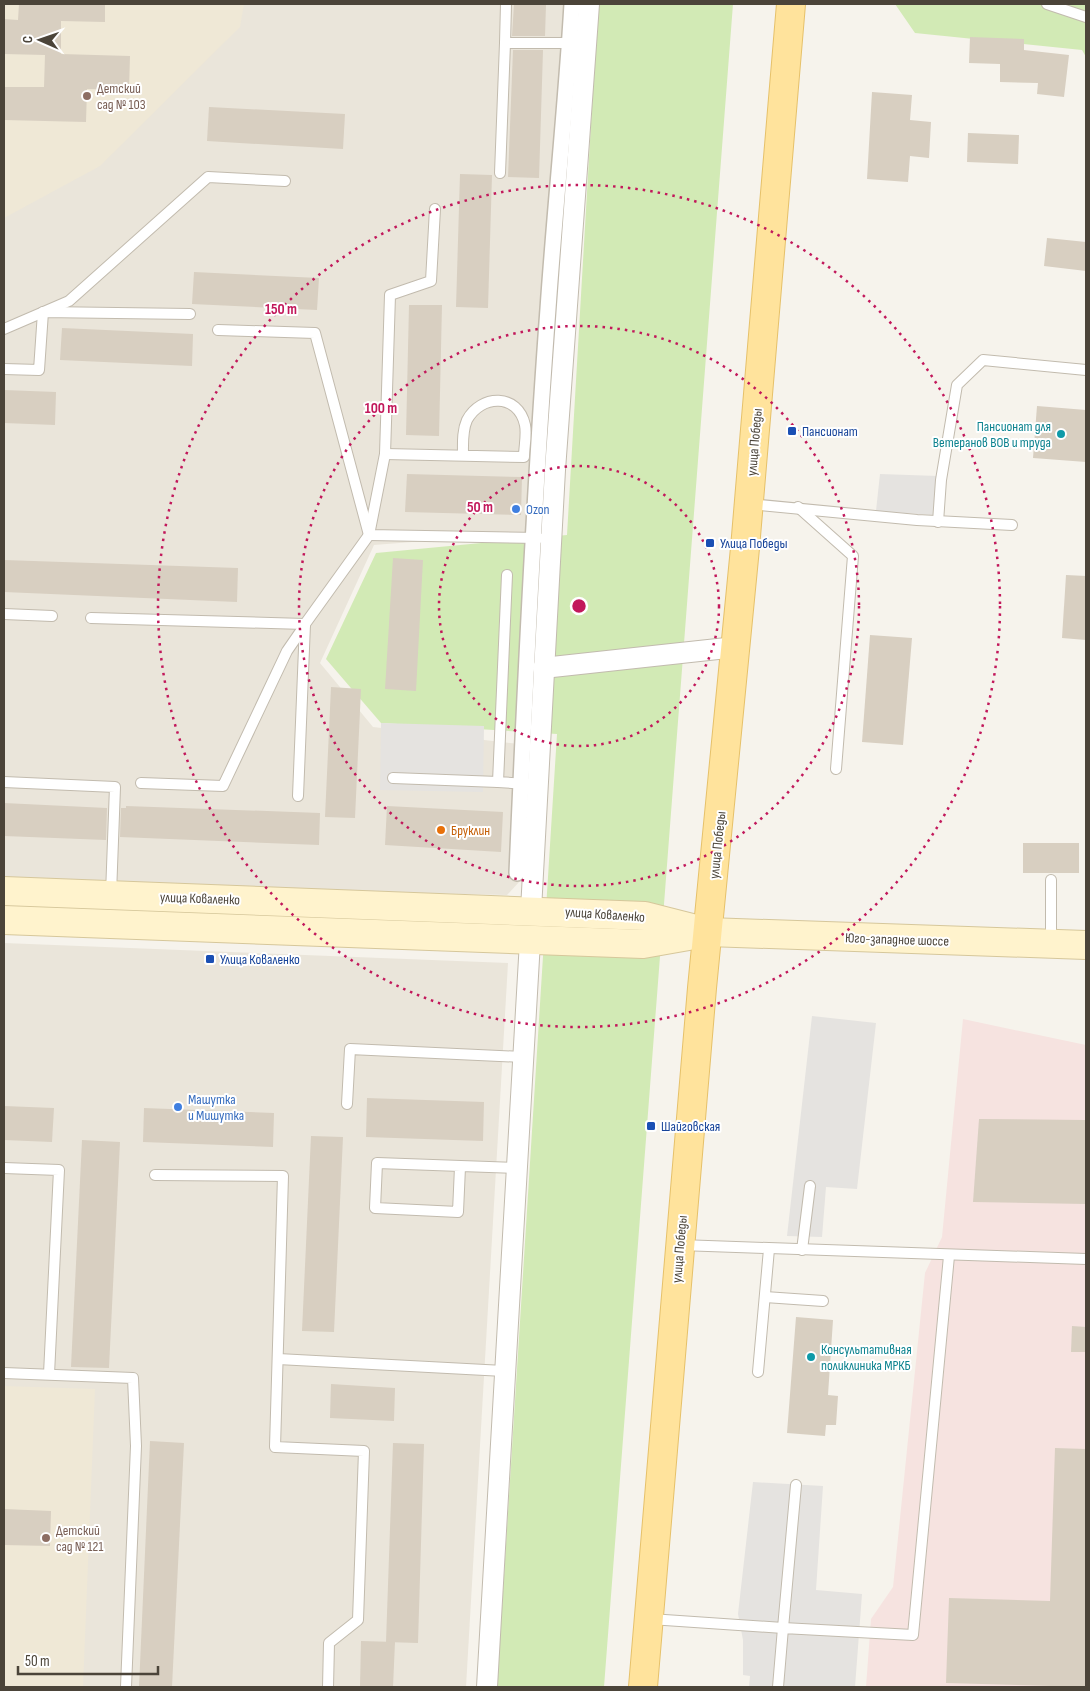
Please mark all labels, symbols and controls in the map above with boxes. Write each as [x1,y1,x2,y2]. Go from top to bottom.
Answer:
north arrow [15,15,65,65]
text: С [19,36,36,43]
place label: Детский сад № 103 [97,80,146,113]
marker: Детский сад № 103 [81,90,93,102]
text: 150 m [265,300,297,319]
text: 100 m [365,399,397,418]
street label: улица Победы [743,408,766,476]
place label: Пансионат для Ветеранов ВОВ и труда [933,418,1051,451]
place label: Пансионат [802,423,858,440]
marker: Пансионат [786,425,798,437]
marker: Пансионат для Ветеранов ВОВ и труда [1055,428,1067,440]
text: 50 m [467,498,493,517]
place label: Ozon [526,501,550,518]
marker: Ozon [510,503,522,515]
place label: Улица Победы [720,535,787,552]
marker: Улица Победы [704,537,716,549]
centre of rings [570,597,588,615]
street label: улица Победы [706,810,729,880]
place label: Бруклин [451,822,490,839]
marker: Бруклин [435,824,447,836]
street label: улица Коваленко [160,889,240,908]
street label: улица Коваленко [564,903,646,926]
street label: Юго-западное шоссе [845,929,949,950]
place label: Улица Коваленко [220,951,300,968]
marker: Улица Коваленко [204,953,216,965]
place label: Машутка и Мишутка [188,1091,244,1124]
marker: Машутка и Мишутка [172,1101,184,1113]
place label: Шайговская [661,1118,720,1135]
marker: Шайговская [645,1120,657,1132]
street label: улица Победы [668,1215,691,1283]
place label: Консультативная поликлиника МРКБ [821,1341,912,1374]
marker: Консультативная поликлиника МРКБ [805,1351,817,1363]
place label: Детский сад № 121 [56,1522,103,1555]
marker: Детский сад № 121 [40,1532,52,1544]
scale bar [18,1644,158,1676]
text: 50 m [25,1652,50,1671]

